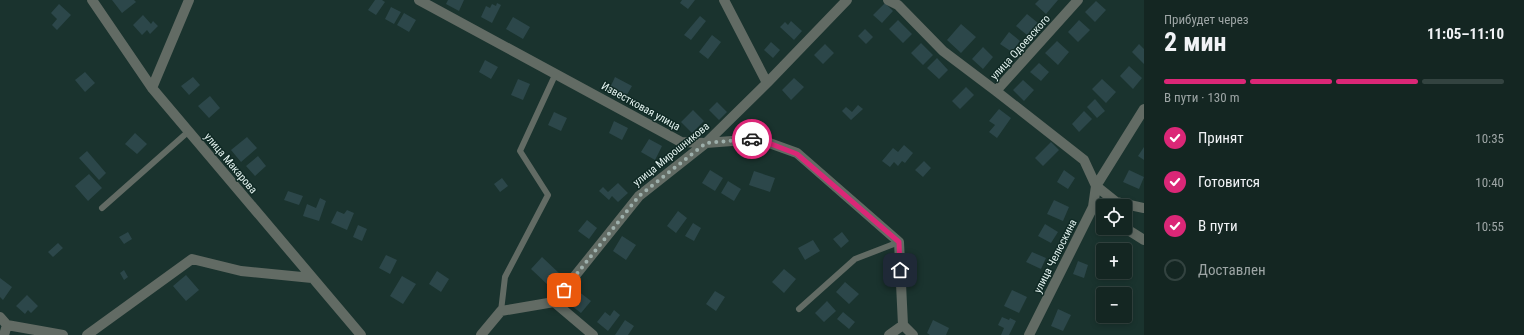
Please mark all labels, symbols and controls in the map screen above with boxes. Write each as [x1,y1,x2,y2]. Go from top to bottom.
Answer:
street label: улица Одоевского [988,12,1053,83]
text: Прибудет через [1164,12,1249,27]
text: 11:05–11:10 [1427,25,1504,43]
text: 2 мин [1164,27,1226,57]
street label: Известковая улица [599,79,682,133]
text: В пути · 130 m [1164,90,1239,105]
courier [732,119,772,159]
street label: улица Мирошникова [631,120,712,189]
icon: check [1164,127,1186,149]
icon: car [741,128,763,150]
text: Принят [1198,129,1244,147]
street label: улица Макарова [202,130,260,196]
text: 10:35 [1475,131,1504,146]
icon: check [1164,171,1186,193]
text: Готовится [1198,173,1260,191]
text: 10:40 [1475,175,1504,190]
map controls [1096,199,1132,323]
button: locate [1096,199,1132,235]
icon: check [1164,215,1186,237]
street label: улица Челюскина [1031,217,1080,295]
text: В пути [1198,217,1238,235]
text: 10:55 [1475,219,1504,234]
button: + [1096,243,1132,279]
pin [883,253,917,287]
icon: home [889,259,911,281]
text: Доставлен [1198,261,1266,279]
pin [547,273,581,307]
icon: bag [553,279,575,301]
button: − [1096,287,1132,323]

